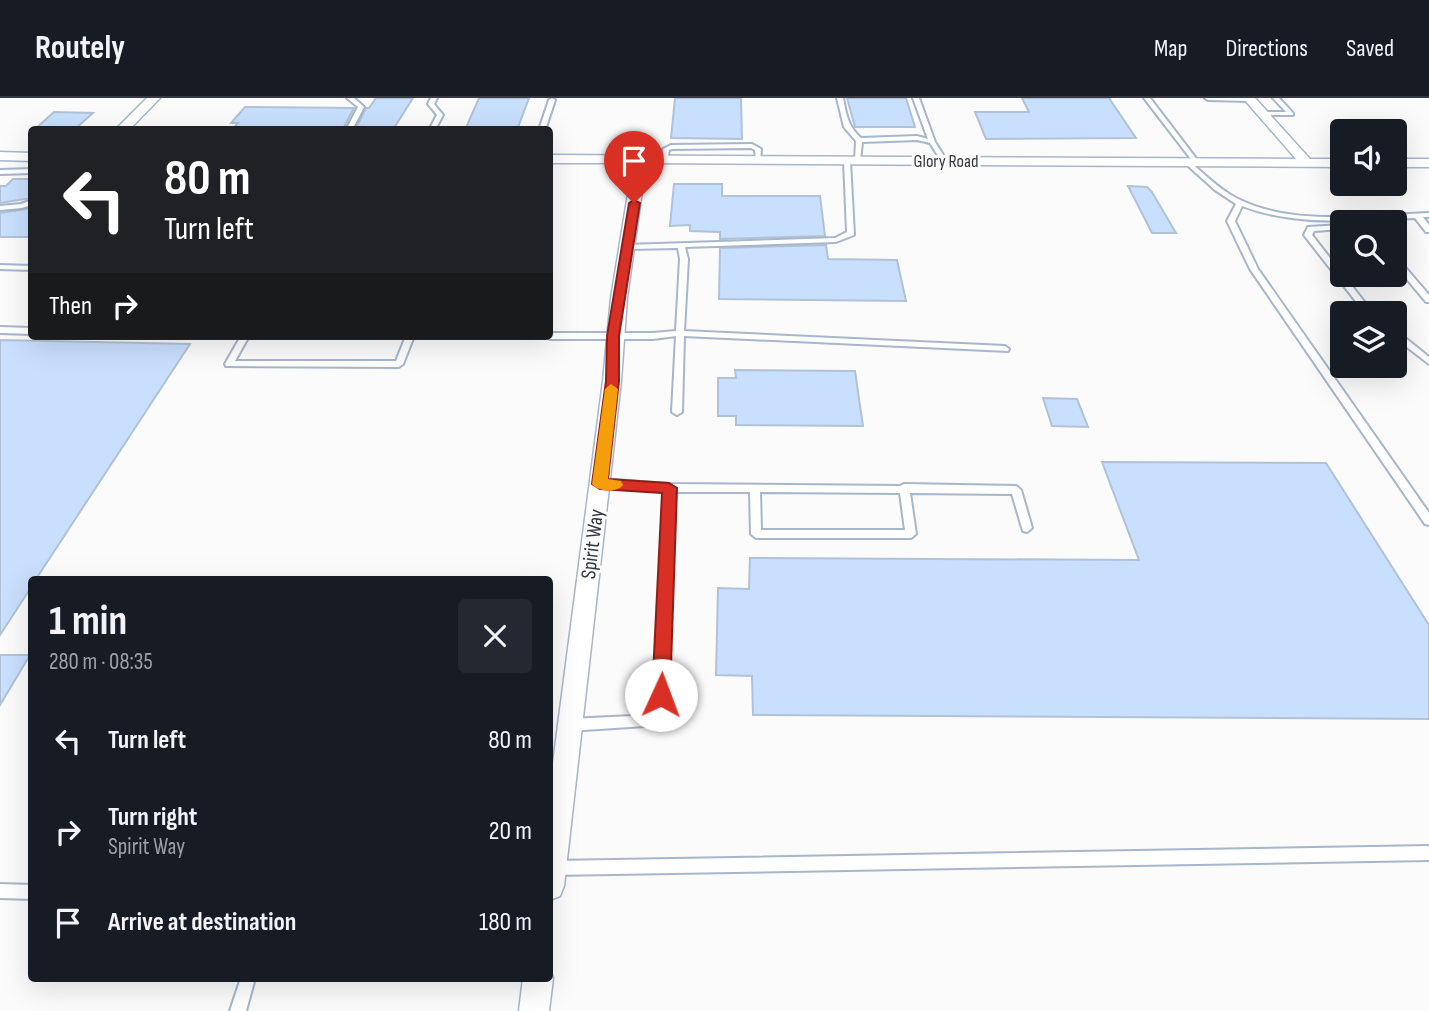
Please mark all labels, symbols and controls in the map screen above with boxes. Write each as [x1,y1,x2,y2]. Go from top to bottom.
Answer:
text: Routely [35,28,125,68]
text: Map [1154,34,1187,63]
text: Directions [1225,34,1308,63]
text: Saved [1346,34,1394,63]
map controls [1330,119,1407,378]
button: sound [1330,119,1407,196]
pin [604,131,664,203]
icon: arrive [615,142,653,180]
text: 80 m [164,150,251,209]
street label: Glory Road [914,151,978,172]
icon: left [49,154,140,245]
text: Turn left [164,210,254,249]
button: search [1330,210,1407,287]
icon: right [106,287,144,325]
text: Then [49,291,92,322]
button: layers [1330,301,1407,378]
street label: Spirit Way [576,508,609,581]
text: 1 min [49,596,127,647]
button: close [458,599,532,673]
text: 280 m · 08:35 [49,648,153,676]
position arrow [624,658,698,732]
icon: left [49,722,87,760]
text: Turn left [108,725,186,756]
text: 80 m [488,725,532,756]
text: Turn right [108,802,197,833]
icon: right [49,813,87,851]
text: 20 m [489,816,532,847]
text: Spirit Way [108,833,185,861]
icon: arrive [49,904,87,942]
text: Arrive at destination [108,907,296,938]
text: 180 m [479,907,532,938]

